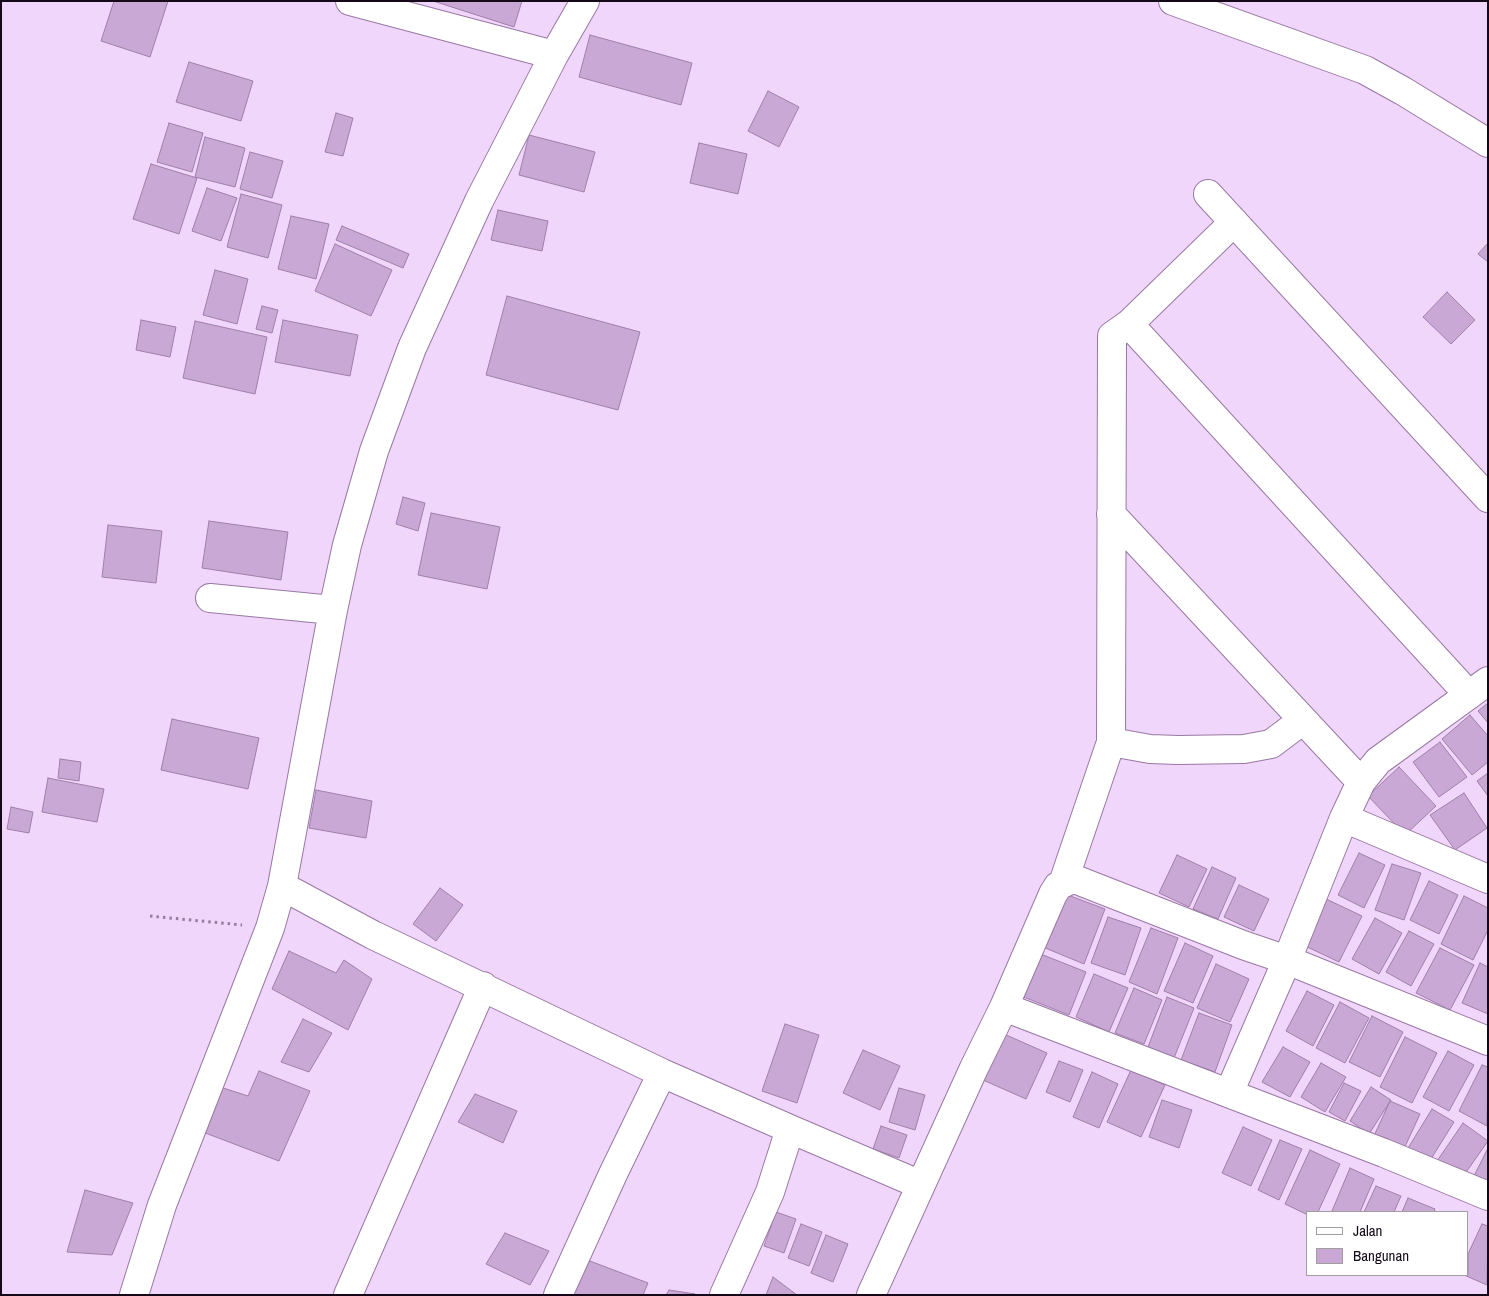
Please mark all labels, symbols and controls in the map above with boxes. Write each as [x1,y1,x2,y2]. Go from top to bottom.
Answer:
legend [1306,1211,1469,1276]
text: Jalan [1353,1220,1382,1241]
text: Bangunan [1353,1245,1409,1266]

